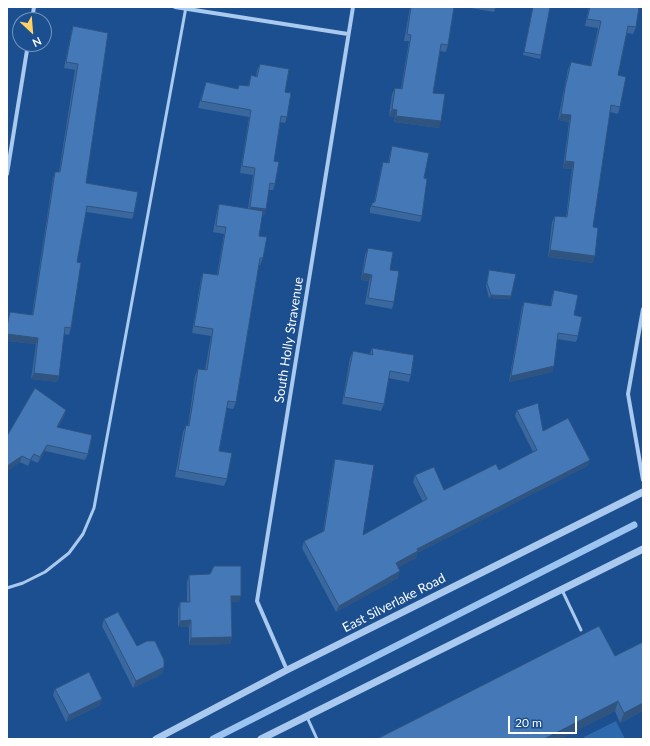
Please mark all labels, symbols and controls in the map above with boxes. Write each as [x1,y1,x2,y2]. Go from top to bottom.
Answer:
north arrow [12,12,52,52]
text: N [30,35,44,50]
street label: South Holly Stravenue [271,276,307,404]
street label: East Silverlake Road [340,570,448,636]
scale bar [510,708,579,734]
text: 20 m [515,715,542,730]

